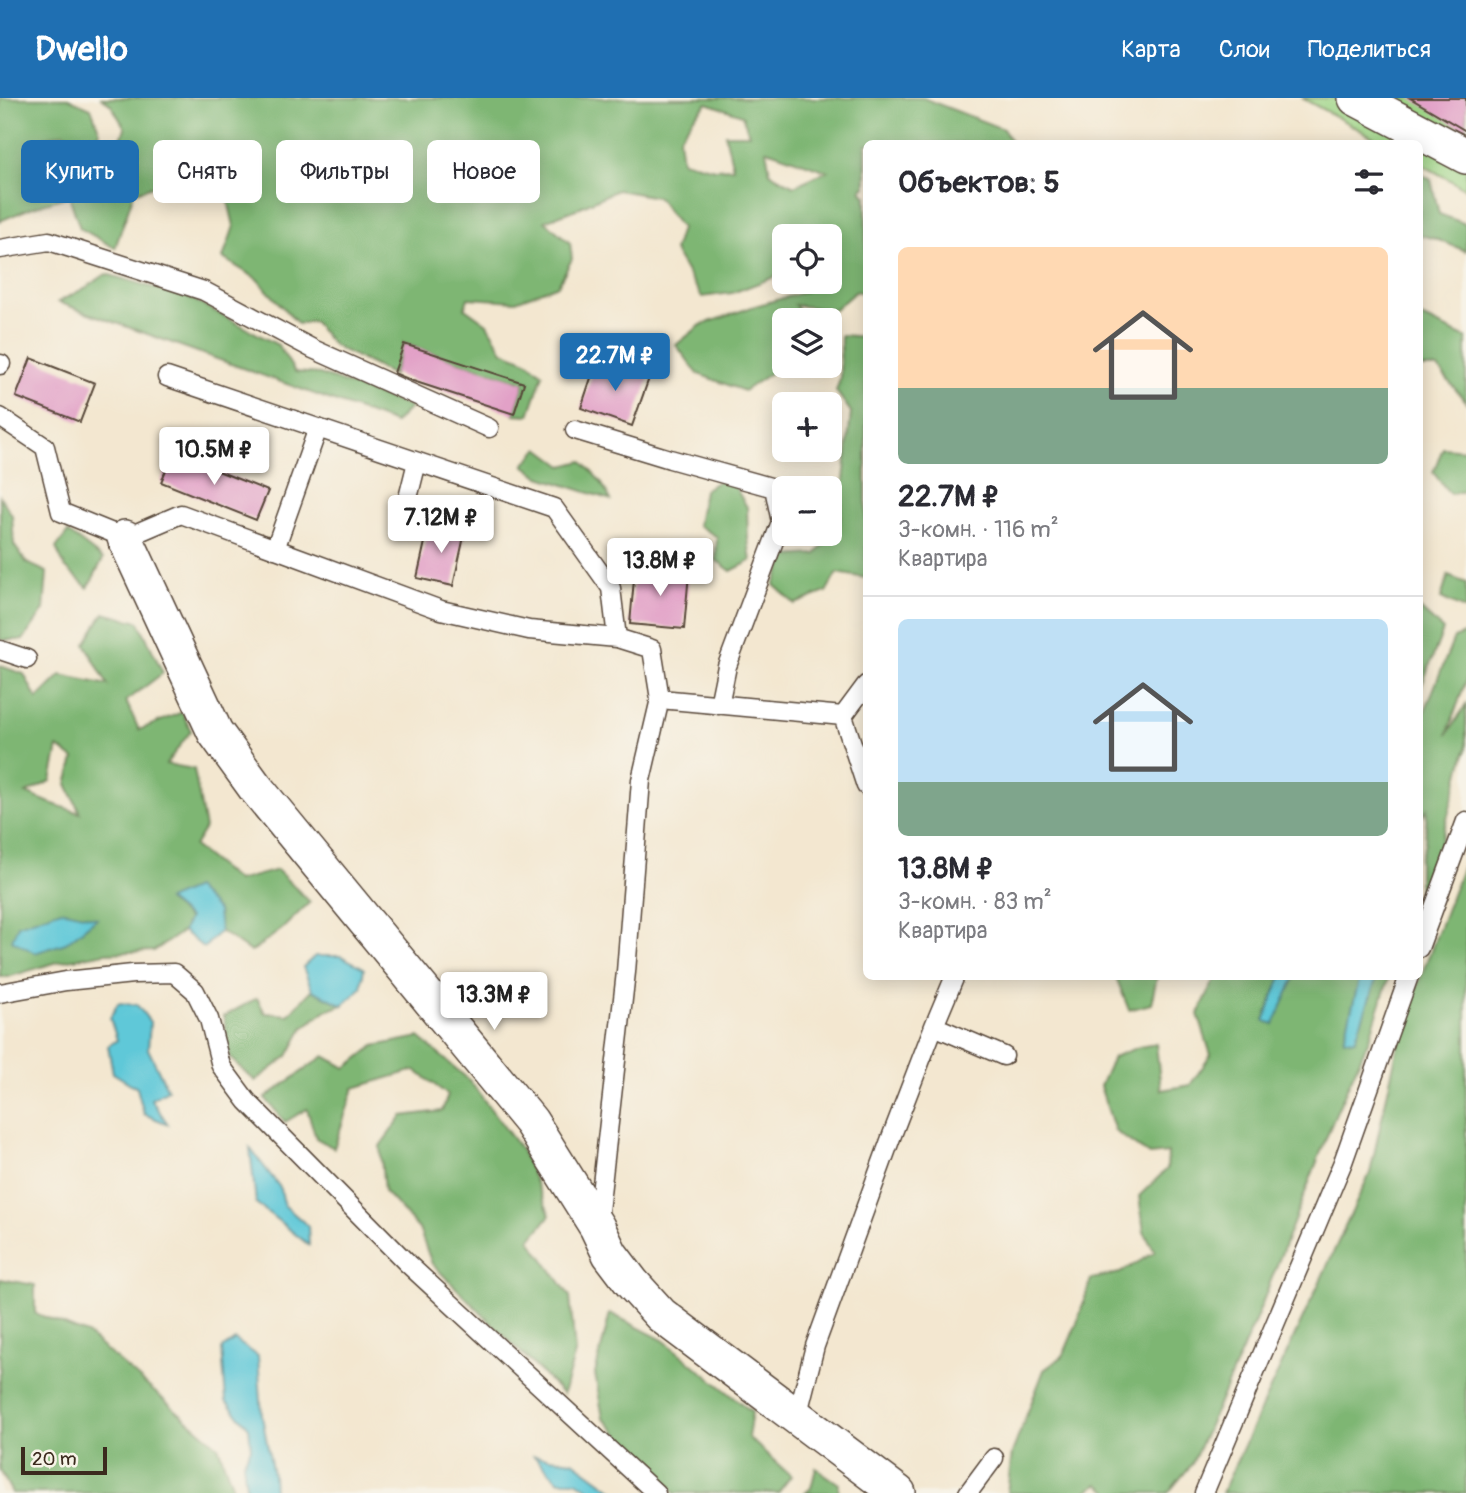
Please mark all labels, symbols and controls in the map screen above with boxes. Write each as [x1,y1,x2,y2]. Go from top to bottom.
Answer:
text: Dwello [35,29,128,70]
text: Карта [1121,35,1181,64]
text: Слои [1219,35,1270,64]
text: Поделиться [1308,35,1431,64]
chip: Купить [21,140,139,203]
chip: Снять [153,140,262,203]
chip: Фильтры [276,140,413,203]
chip: Новое [427,140,540,203]
icon: filters [1350,163,1388,201]
text: Объектов: 5 [898,164,1060,201]
map controls [772,224,842,546]
button: locate [772,224,842,294]
icon: home [1080,292,1206,418]
button: layers [772,308,842,378]
pin: 22.7M ₽ [550,334,680,393]
text: 22.7M ₽ [576,341,654,370]
button: + [772,392,842,462]
pin: 10.5M ₽ [149,428,279,487]
text: 10.5M ₽ [175,435,253,464]
button: − [772,476,842,546]
text: 22.7M ₽ [898,478,1000,515]
pin: 7.12M ₽ [376,496,506,555]
text: 7.12M ₽ [404,503,478,532]
text: 3-комн. · 116 m² [898,515,1059,544]
pin: 13.8M ₽ [595,538,725,598]
text: Квартира [898,544,987,573]
text: 13.8M ₽ [623,546,697,575]
icon: home [1080,664,1206,790]
text: 13.8M ₽ [898,850,994,887]
text: 3-комн. · 83 m² [898,887,1052,916]
text: Квартира [898,916,987,945]
pin: 13.3M ₽ [429,972,559,1032]
text: 13.3M ₽ [456,980,532,1009]
scale bar [21,1444,107,1476]
text: 20 m [32,1447,77,1471]

